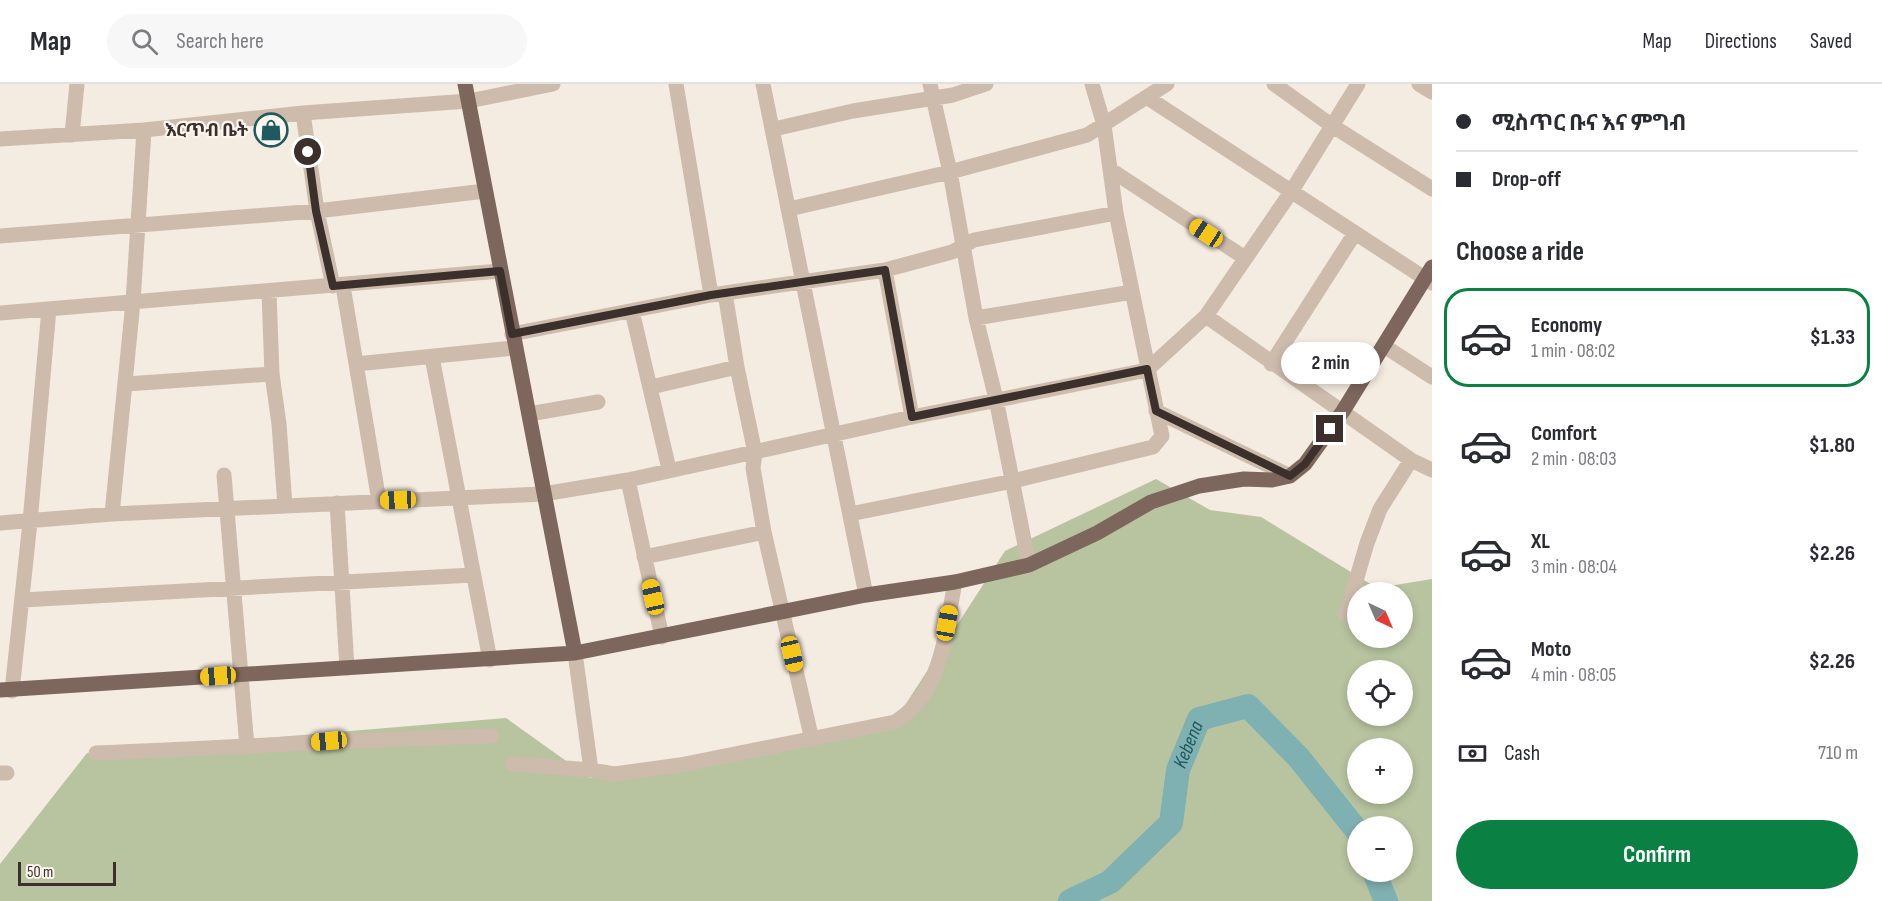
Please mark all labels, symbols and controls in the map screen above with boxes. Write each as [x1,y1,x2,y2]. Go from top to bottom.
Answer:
search box [107,14,527,68]
text: Map [30,25,71,58]
icon: search [128,25,161,58]
text: Search here [176,28,264,55]
text: Map [1642,29,1672,54]
text: Directions [1705,29,1777,54]
text: Saved [1810,29,1852,54]
text: ሚስጥር ቡና እና ምግብ [1492,110,1686,137]
shop icon: እርጥብ ቤት [253,112,289,148]
place label: እርጥብ ቤት [165,120,248,141]
route start [294,138,321,165]
text: Drop-off [1492,166,1561,193]
car [1186,216,1226,250]
text: Choose a ride [1456,236,1584,268]
icon: car [1459,311,1513,365]
text: Economy [1531,312,1602,339]
text: $1.33 [1810,324,1855,351]
text: 1 min · 08:02 [1531,339,1615,363]
callout: 2 min [1280,342,1380,384]
text: 2 min [1311,351,1350,375]
route end [1316,415,1343,442]
icon: car [1459,419,1513,473]
text: Comfort [1531,420,1597,447]
text: $1.80 [1809,432,1855,459]
text: 2 min · 08:03 [1531,447,1617,471]
car [380,490,416,510]
icon: car [1459,527,1513,581]
text: XL [1531,528,1550,555]
text: $2.26 [1809,540,1855,567]
text: 3 min · 08:04 [1531,555,1617,579]
car [640,577,666,617]
north arrow [1347,582,1413,648]
map controls [1347,582,1413,882]
car [935,604,959,642]
car [779,634,805,674]
icon: car [1459,635,1513,689]
text: Moto [1531,636,1571,663]
text: $2.26 [1809,648,1855,675]
button: locate [1347,660,1413,726]
text: 4 min · 08:05 [1531,663,1616,687]
car [199,666,237,686]
water label: Kebena [1168,718,1209,772]
car [310,730,348,752]
icon: cash [1456,737,1489,770]
button: + [1347,738,1413,804]
text: Cash [1504,740,1540,767]
text: 710 m [1818,741,1858,765]
button: − [1347,816,1413,882]
button: Confirm [1456,820,1858,889]
scale bar [18,859,116,886]
text: 50 m [27,863,53,882]

